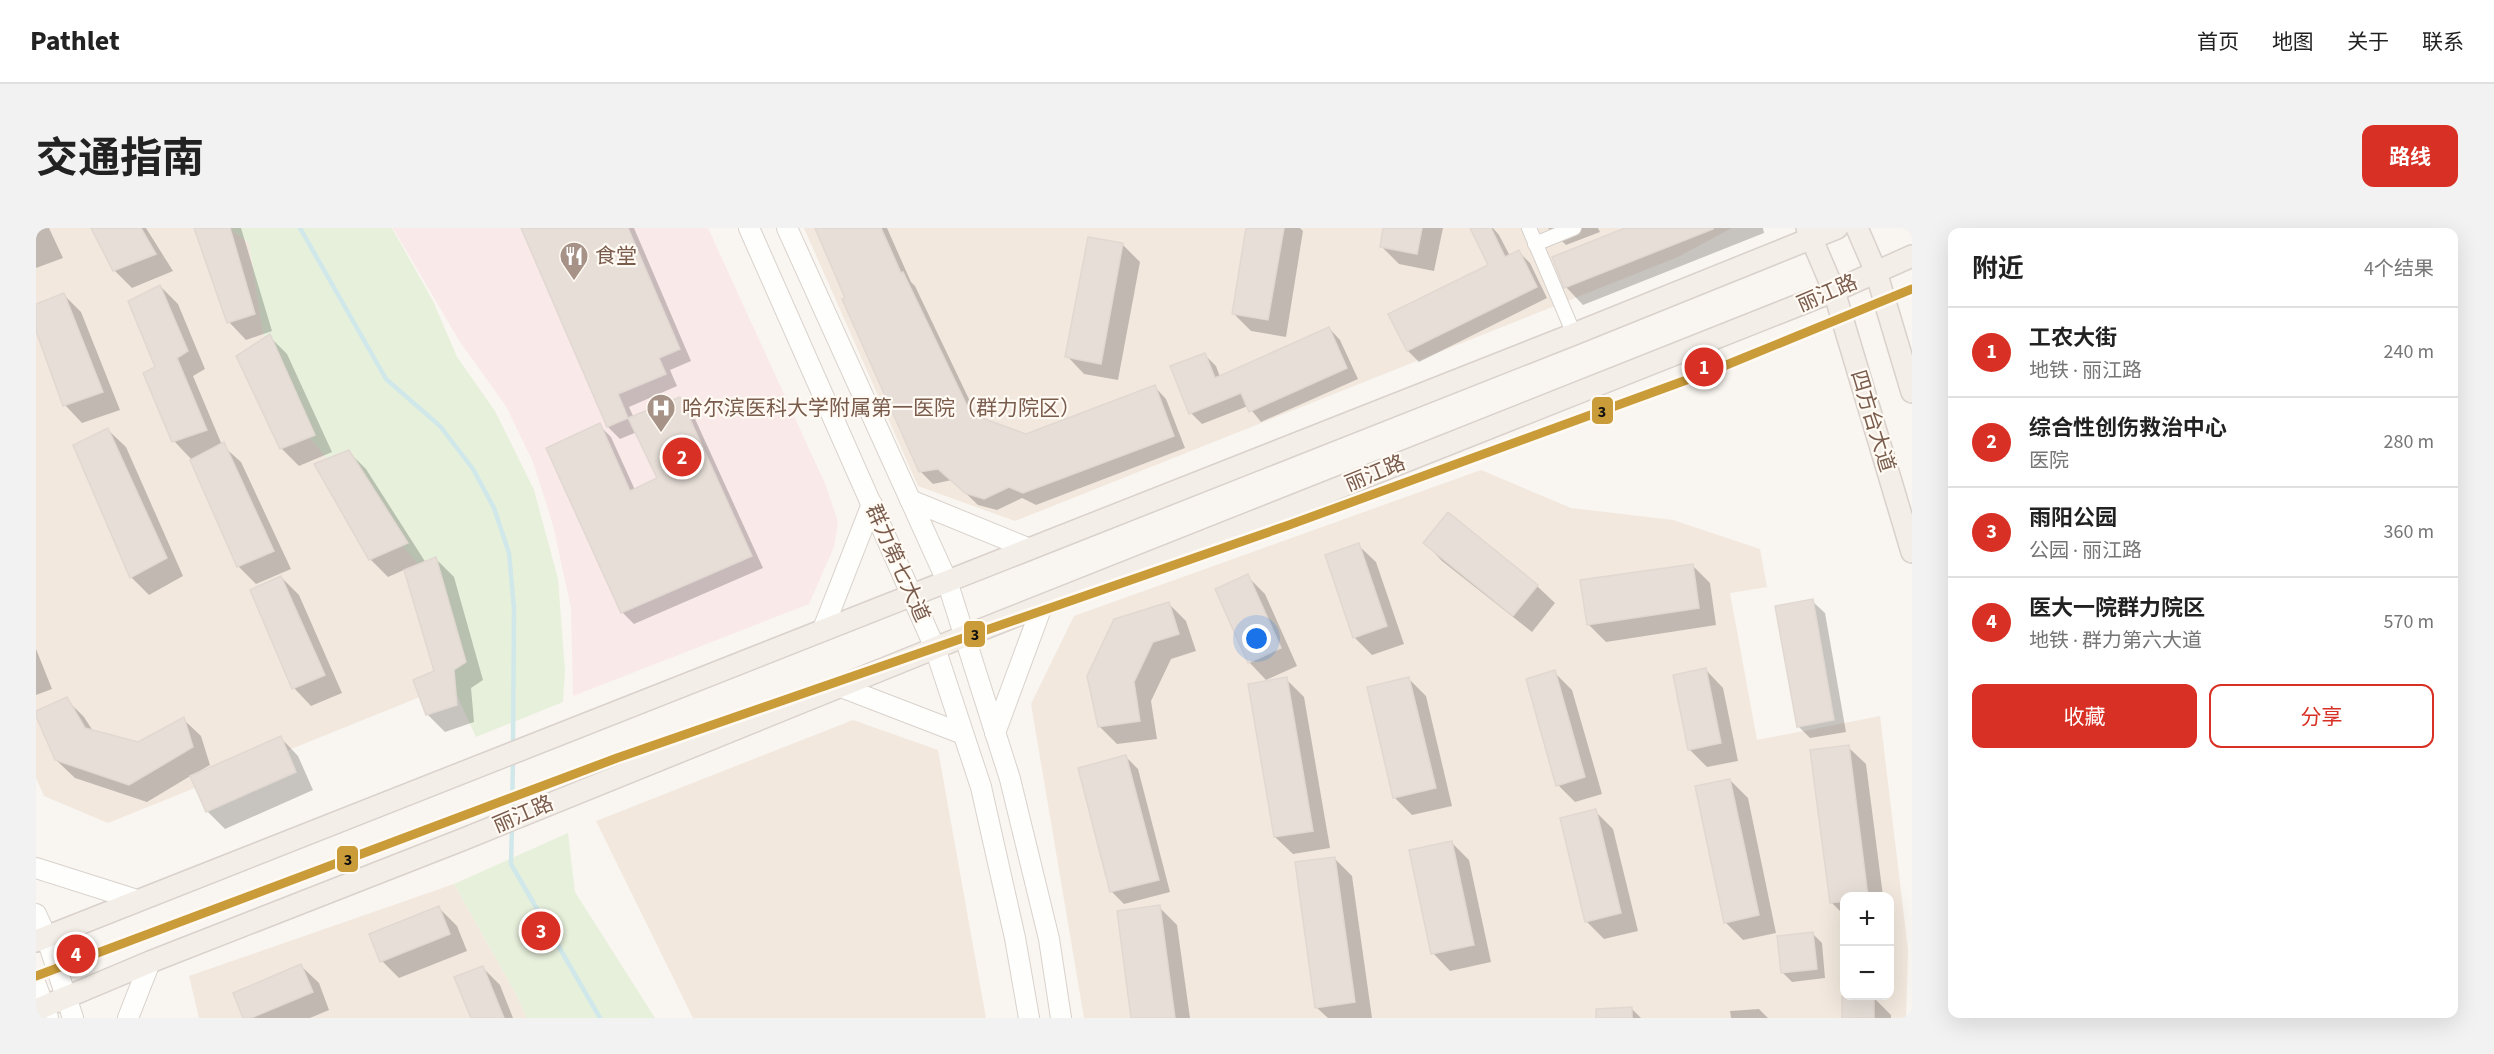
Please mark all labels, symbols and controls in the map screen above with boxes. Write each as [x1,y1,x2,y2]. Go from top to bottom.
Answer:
text: Pathlet [30,21,120,61]
text: 首页 [2197,27,2239,57]
text: 地图 [2272,27,2314,57]
text: 关于 [2347,27,2389,57]
text: 联系 [2422,27,2464,57]
button: 路线 [2362,125,2458,187]
text: 交通指南 [36,129,204,189]
restaurant icon: 食堂 [558,240,590,282]
place label: 食堂 [595,241,637,271]
text: 附近 [1972,250,2024,287]
text: 4个结果 [2364,255,2434,283]
street label: 丽江路 [1792,267,1862,319]
text: 工农大街 [2029,322,2117,354]
text: 1 [1986,338,1997,366]
text: 240 m [2384,338,2434,366]
pin: 1 [1684,344,1724,390]
text: 地铁 · 丽江路 [2029,357,2142,385]
street label: 四方台大道 [1843,366,1903,476]
hospital icon: 哈尔滨医科大学附属第一医院（群力院区） [645,392,677,434]
place label: 哈尔滨医科大学附属第一医院（群力院区） [682,393,1081,423]
line badge: 3 [1591,396,1614,425]
text: 3 [1598,401,1606,423]
text: 综合性创伤救治中心 [2029,412,2227,444]
text: 2 [1986,428,1997,456]
text: 280 m [2384,428,2434,456]
pin: 2 [662,434,702,480]
street label: 丽江路 [1340,447,1410,499]
text: 医院 [2029,447,2069,475]
street label: 群力第七大道 [859,499,937,627]
text: 雨阳公园 [2029,502,2117,534]
text: 3 [1986,518,1997,546]
text: 360 m [2384,518,2434,546]
text: 公园 · 丽江路 [2029,537,2142,565]
text: 医大一院群力院区 [2029,592,2205,624]
text: 4 [1986,608,1997,636]
text: 570 m [2384,608,2434,636]
line badge: 3 [963,620,986,648]
text: 3 [971,624,979,646]
your location [1242,624,1271,653]
text: 地铁 · 群力第六大道 [2029,627,2202,655]
button: 收藏 [1972,684,2197,748]
button: 分享 [2209,684,2434,748]
street label: 丽江路 [488,788,558,840]
line badge: 3 [336,845,359,873]
text: 3 [344,849,352,871]
map controls [1840,892,1894,1000]
button: + [1840,892,1894,946]
pin: 3 [522,908,560,954]
pin: 4 [56,932,96,976]
button: − [1840,946,1894,1000]

